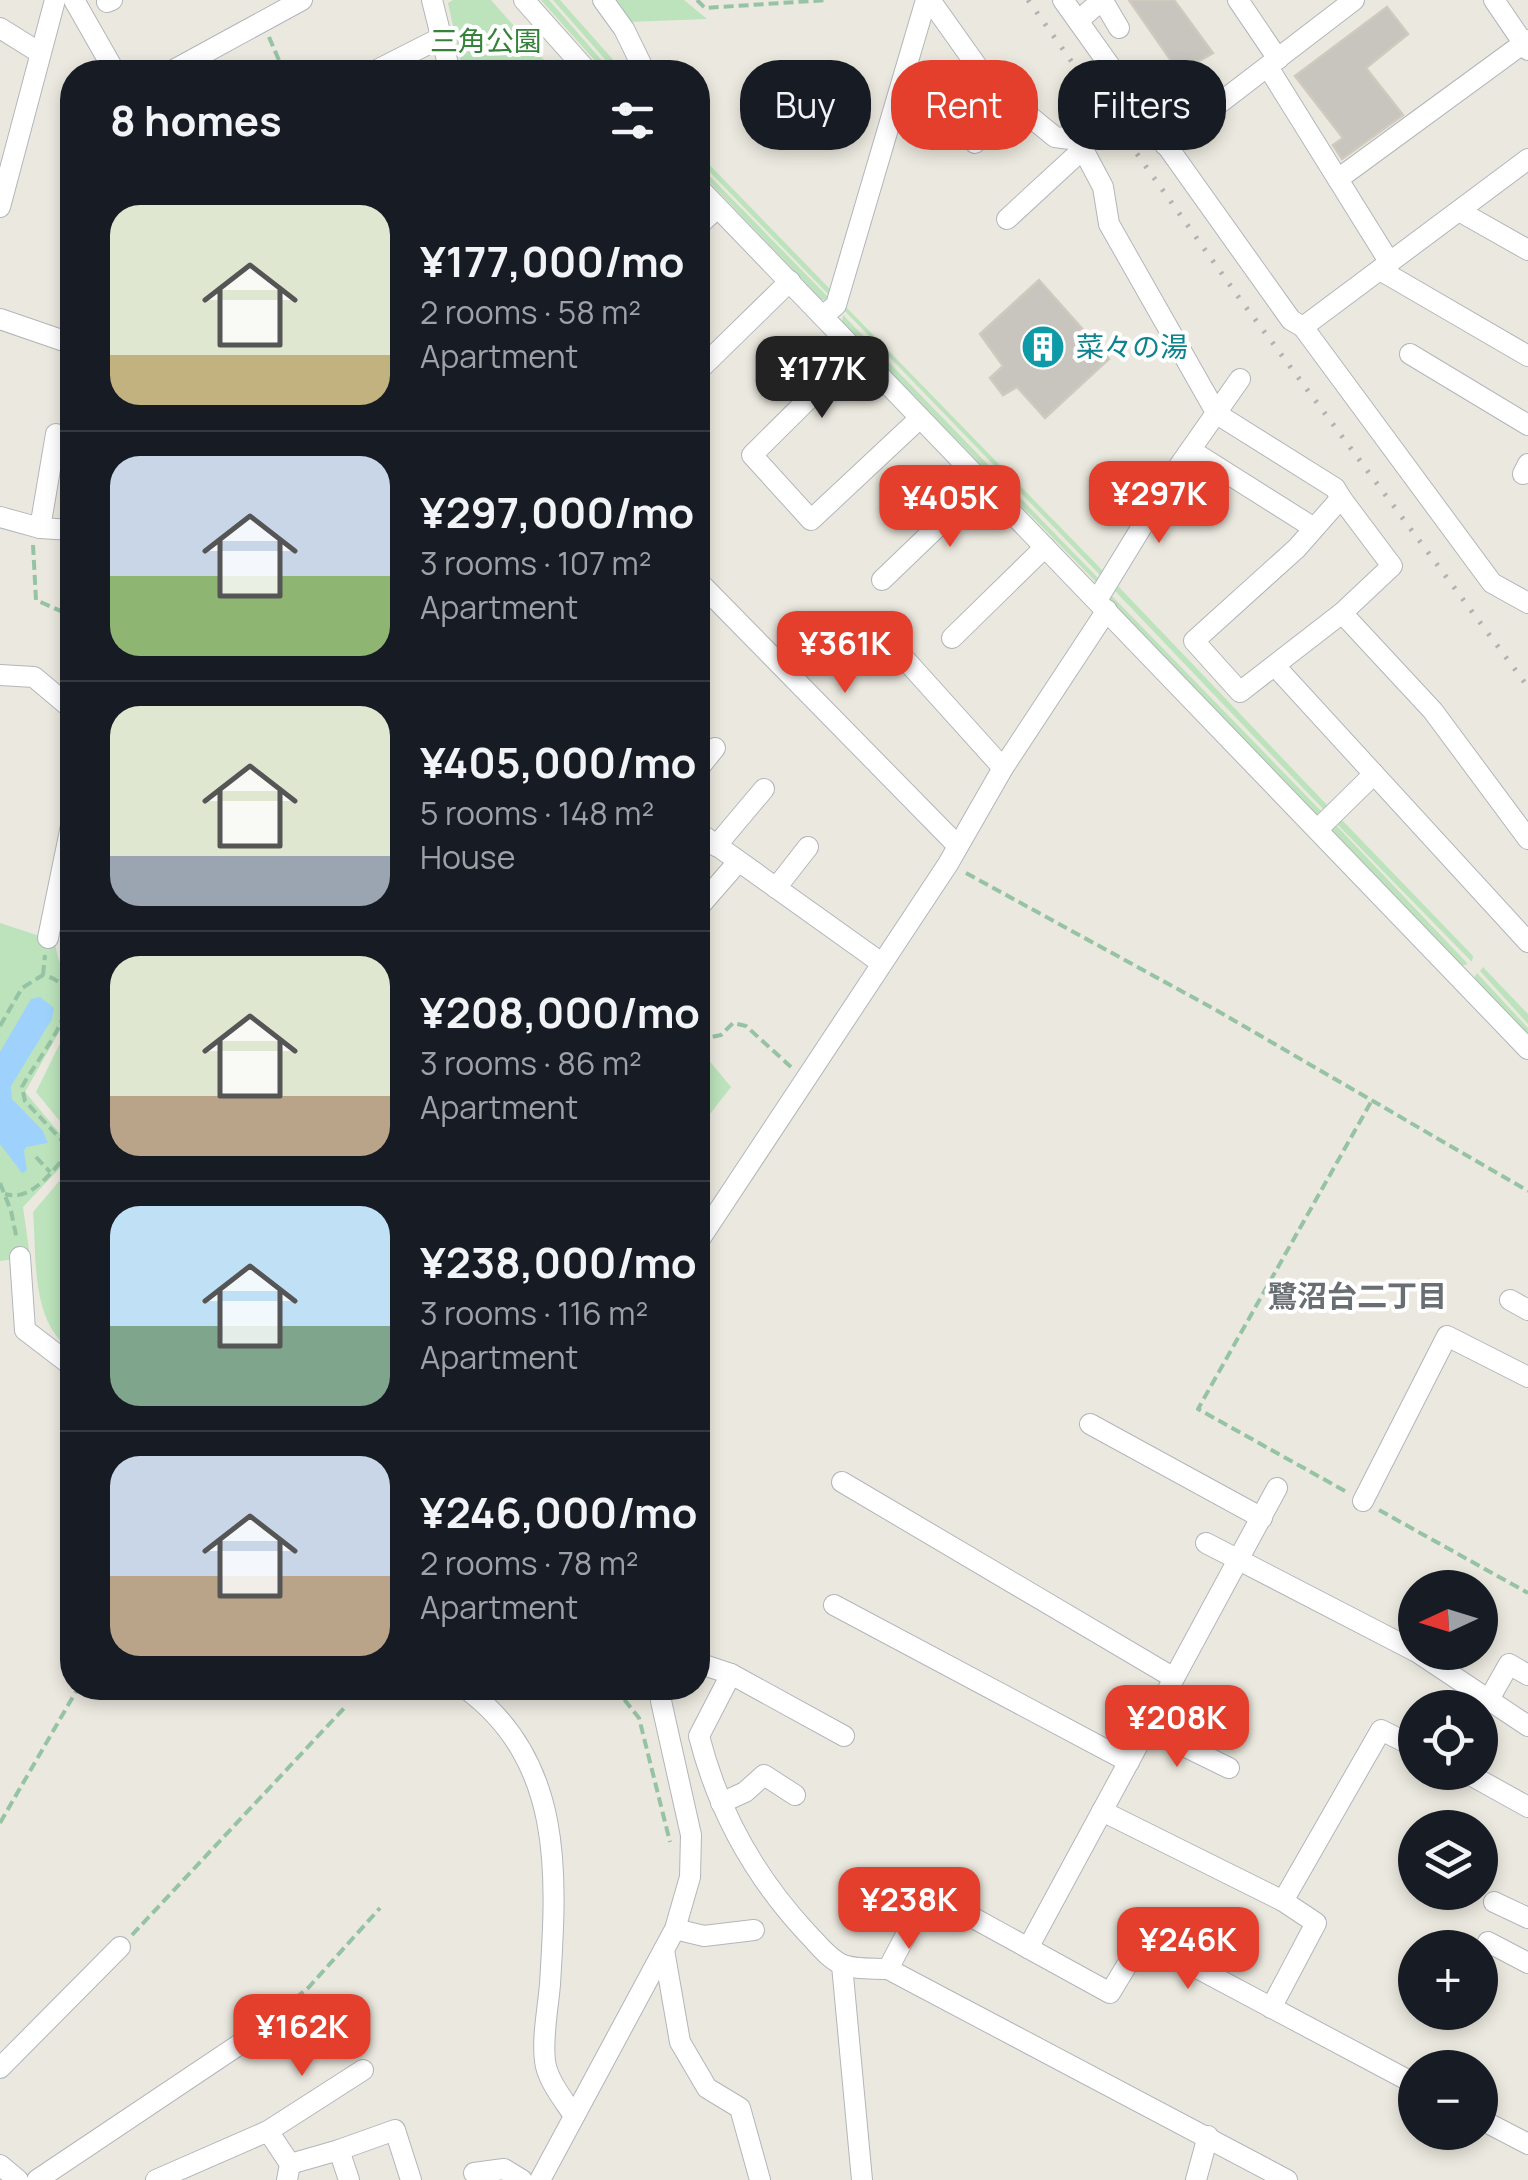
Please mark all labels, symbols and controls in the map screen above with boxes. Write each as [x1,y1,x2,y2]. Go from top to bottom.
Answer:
park label: 三角公園 [430,21,542,59]
chip: Buy [740,60,871,150]
chip: Rent [891,60,1038,150]
chip: Filters [1058,60,1226,150]
text: 8 homes [110,91,282,149]
icon: filters [605,93,660,148]
text: ¥177,000/mo [420,232,684,290]
icon: home [190,245,310,365]
text: 2 rooms · 58 m² [420,290,641,334]
building icon: 菜々の湯 [1020,324,1066,370]
place label: 菜々の湯 [1076,327,1188,365]
text: Apartment [420,334,578,378]
pin: ¥177K [752,336,892,421]
text: ¥177K [778,346,866,390]
pin: ¥297K [1089,461,1229,546]
pin: ¥405K [880,465,1020,550]
text: ¥297K [1111,471,1207,515]
text: ¥405K [901,475,999,519]
text: ¥297,000/mo [420,483,694,541]
icon: home [190,496,310,616]
text: 3 rooms · 107 m² [420,541,652,585]
text: Apartment [420,585,578,629]
pin: ¥361K [775,611,915,696]
text: ¥361K [799,621,891,665]
text: ¥405,000/mo [420,733,697,791]
icon: home [190,746,310,866]
text: 5 rooms · 148 m² [420,791,654,835]
text: House [420,835,515,879]
text: ¥208,000/mo [420,983,700,1041]
icon: home [190,996,310,1116]
text: 3 rooms · 86 m² [420,1041,642,1085]
text: Apartment [420,1085,578,1129]
text: ¥238,000/mo [420,1233,697,1291]
icon: home [190,1246,310,1366]
district label: 鷺沼台二丁目 [1267,1275,1447,1316]
text: 3 rooms · 116 m² [420,1291,648,1335]
text: Apartment [420,1335,578,1379]
text: ¥246,000/mo [420,1483,697,1541]
icon: home [190,1496,310,1616]
text: 2 rooms · 78 m² [420,1541,639,1585]
north arrow [1398,1570,1498,1670]
map controls [1398,1570,1498,2150]
text: Apartment [420,1585,578,1629]
pin: ¥208K [1107,1685,1247,1770]
button: locate [1398,1690,1498,1790]
text: ¥208K [1127,1695,1227,1739]
button: layers [1398,1810,1498,1910]
pin: ¥238K [839,1867,979,1952]
text: ¥238K [860,1877,958,1921]
pin: ¥246K [1118,1907,1258,1992]
text: ¥246K [1139,1917,1237,1961]
button: + [1398,1930,1498,2030]
pin: ¥162K [232,1994,372,2079]
text: ¥162K [255,2004,349,2048]
button: − [1398,2050,1498,2150]

